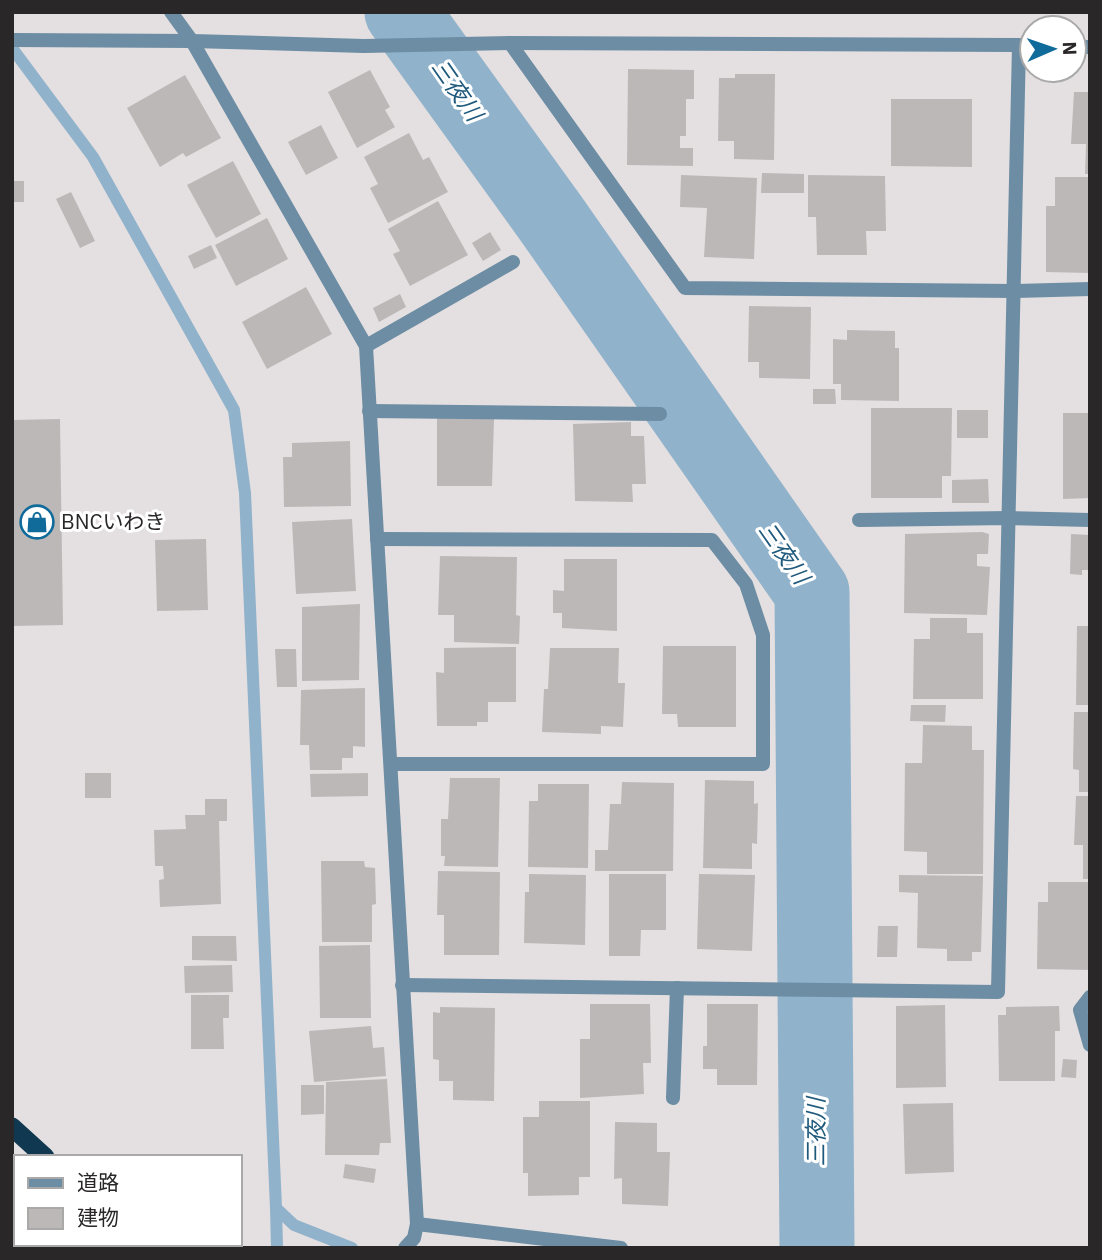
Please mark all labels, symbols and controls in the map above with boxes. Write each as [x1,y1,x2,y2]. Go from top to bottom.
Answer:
north arrow [1018,14,1088,84]
text: N [1058,41,1082,56]
water label: 三夜川 [426,53,492,129]
shop icon: BNCいわき [18,503,56,541]
place label: BNCいわき [61,507,166,535]
water label: 三夜川 [753,516,819,592]
water label: 三夜川 [800,1095,830,1167]
legend [14,1155,242,1246]
text: 道路 [77,1168,119,1196]
text: 建物 [77,1203,119,1231]

